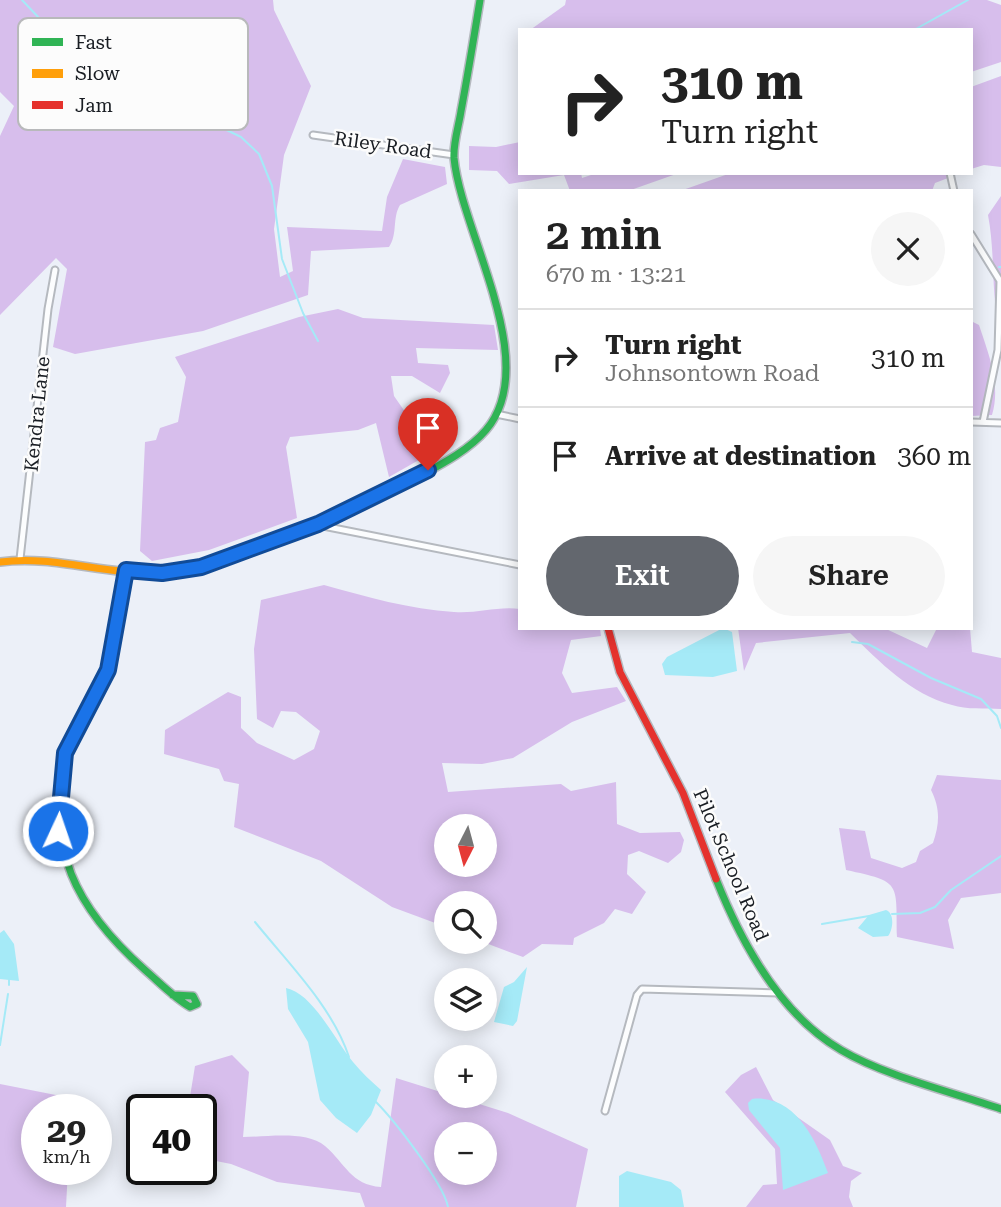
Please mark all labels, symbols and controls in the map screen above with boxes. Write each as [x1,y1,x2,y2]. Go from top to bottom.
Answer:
legend [18,18,248,130]
text: Fast [75,31,112,54]
text: 310 m [661,54,803,111]
icon: right [546,56,637,147]
text: Slow [75,62,120,85]
text: Jam [75,94,113,117]
text: Turn right [661,113,818,151]
street label: Riley Road [333,127,433,163]
text: 2 min [546,210,662,259]
button: close [871,212,945,286]
text: 670 m · 13:21 [546,261,686,288]
text: Turn right [605,330,741,360]
icon: right [546,339,584,377]
text: 310 m [871,343,945,373]
street label: Kendra Lane [20,355,54,473]
text: Johnsontown Road [605,360,819,387]
pin [398,398,458,470]
icon: arrive [409,409,447,447]
icon: arrive [546,437,584,475]
text: Arrive at destination [605,441,876,471]
text: 360 m [897,441,971,471]
button: Exit [546,536,739,616]
button: Share [753,536,945,616]
street label: Pilot School Road [688,785,774,945]
position arrow [21,794,95,868]
north arrow [434,814,497,877]
map controls [434,814,497,1185]
button: search [434,891,497,954]
button: layers [434,968,497,1031]
button: + [434,1045,497,1108]
speed limit sign: 40 [126,1094,217,1185]
text: 29 [47,1110,86,1151]
button: − [434,1122,497,1185]
text: km/h [42,1146,91,1167]

